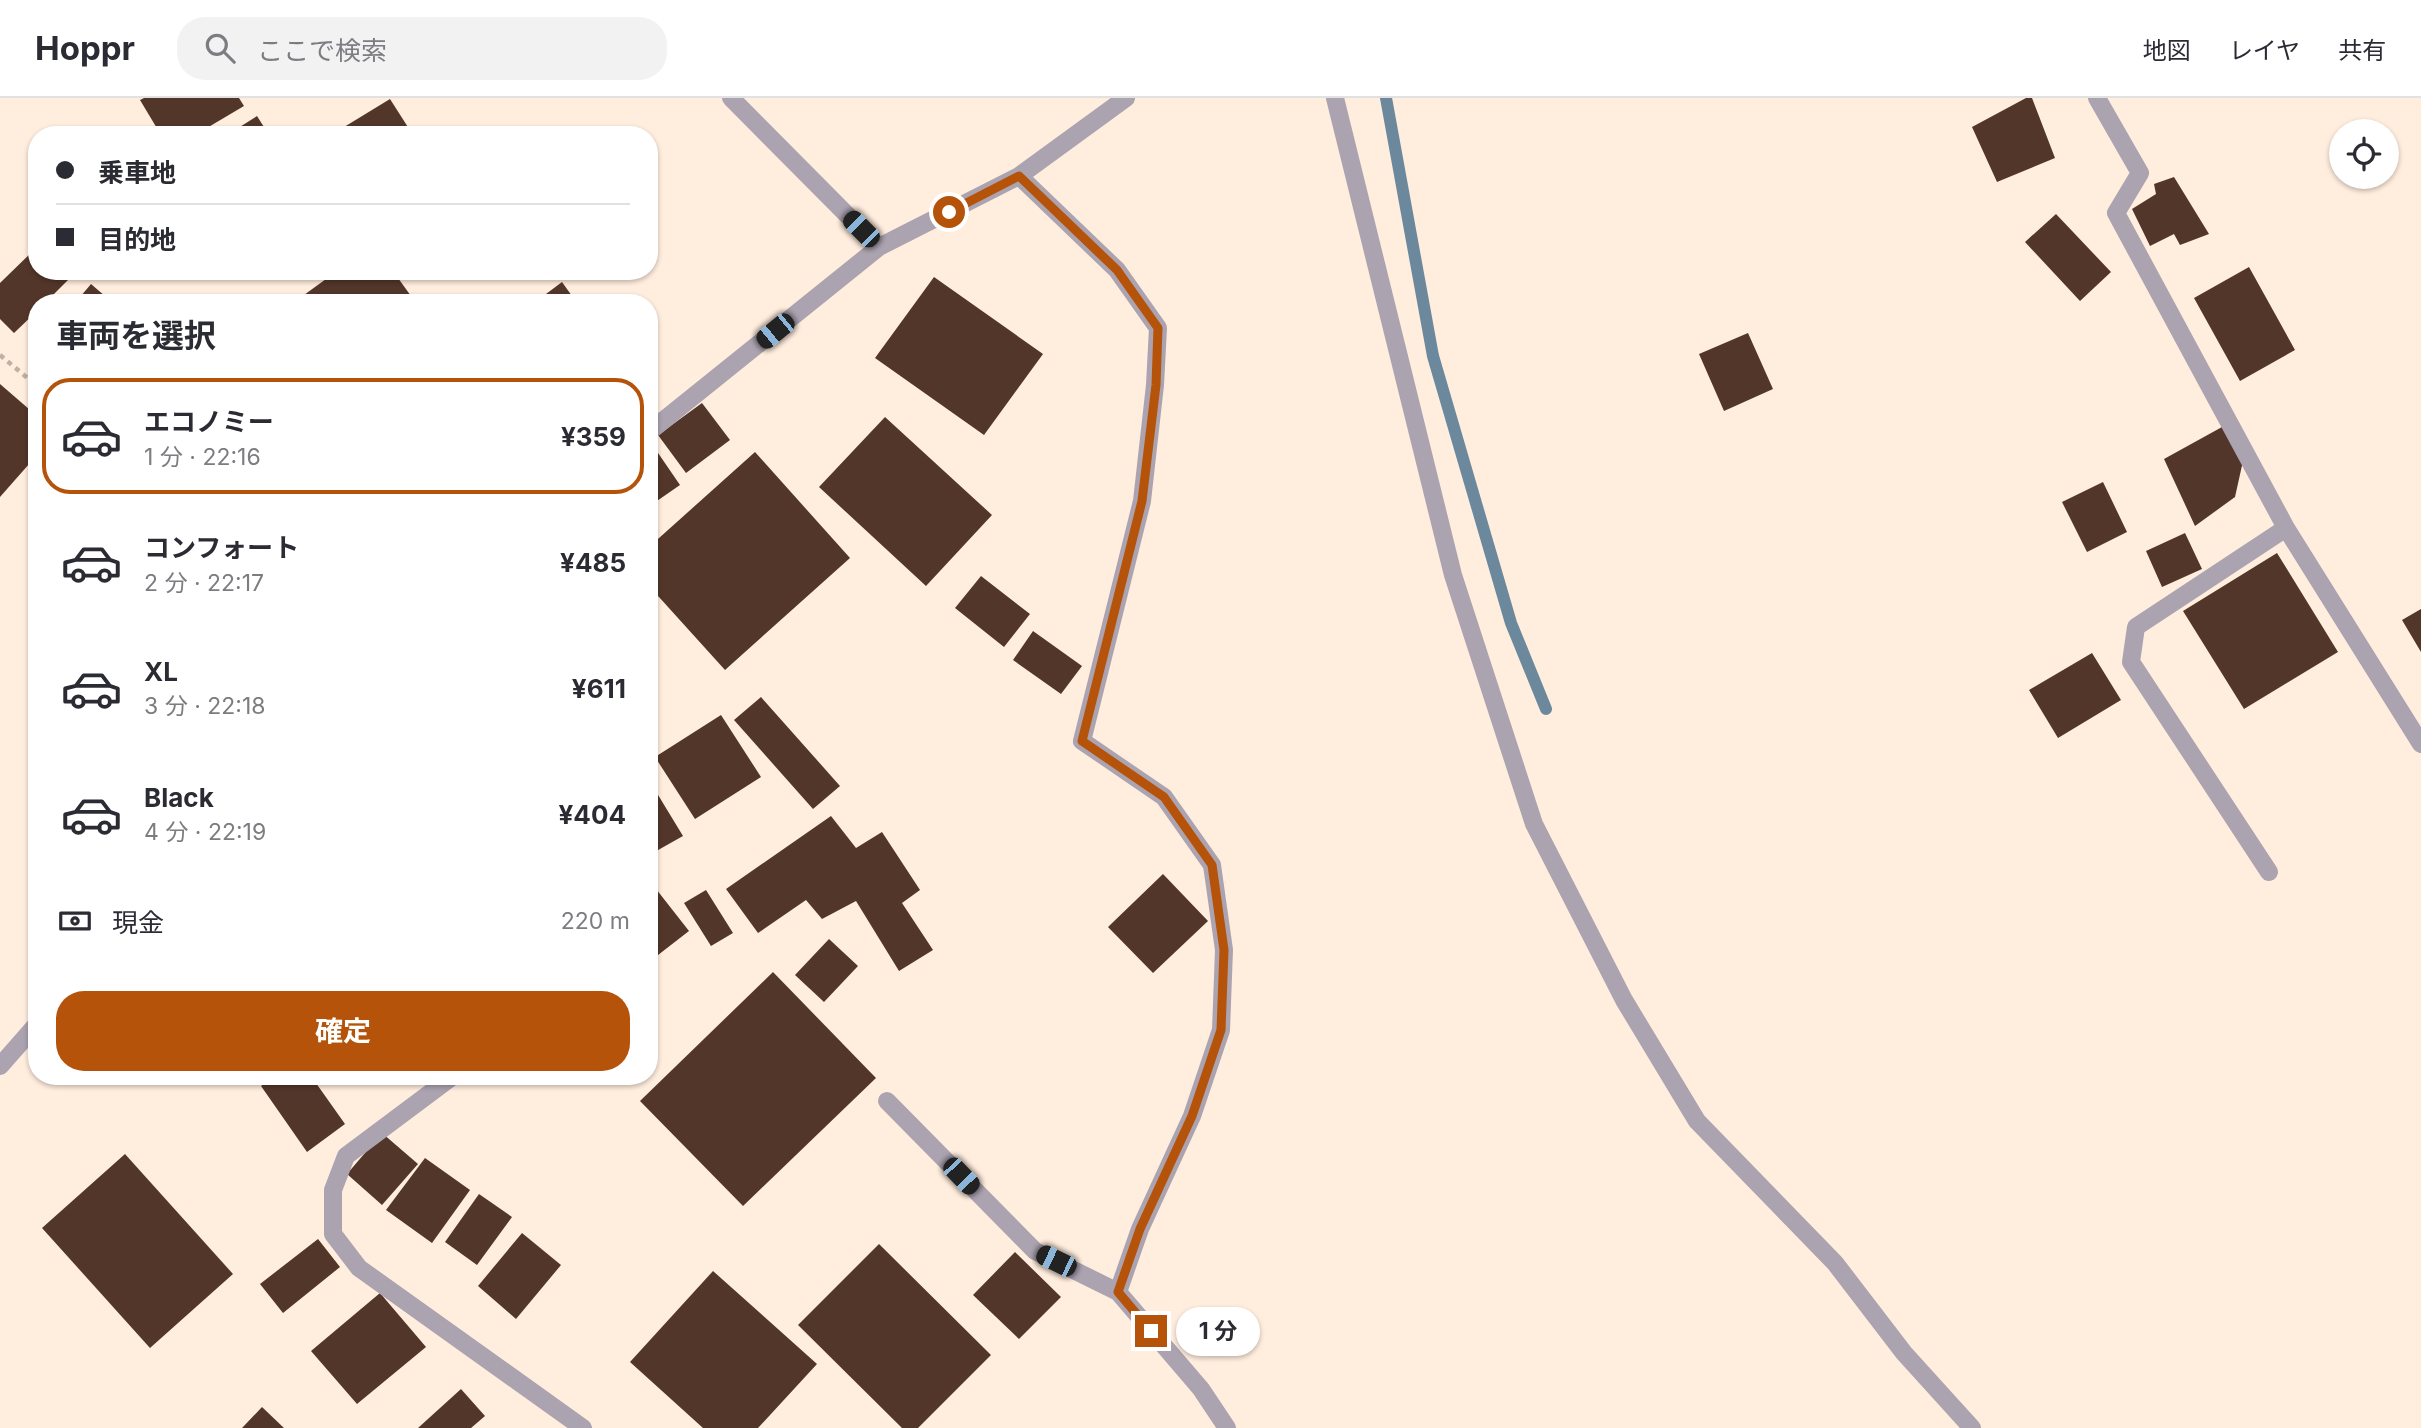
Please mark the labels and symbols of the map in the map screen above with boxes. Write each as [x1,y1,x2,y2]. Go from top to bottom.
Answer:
route start [933,196,965,228]
car [839,207,884,251]
car [753,310,798,352]
car [939,1154,984,1198]
car [1033,1242,1080,1280]
callout: 1 分 [1176,1306,1260,1356]
route end [1135,1315,1167,1347]

